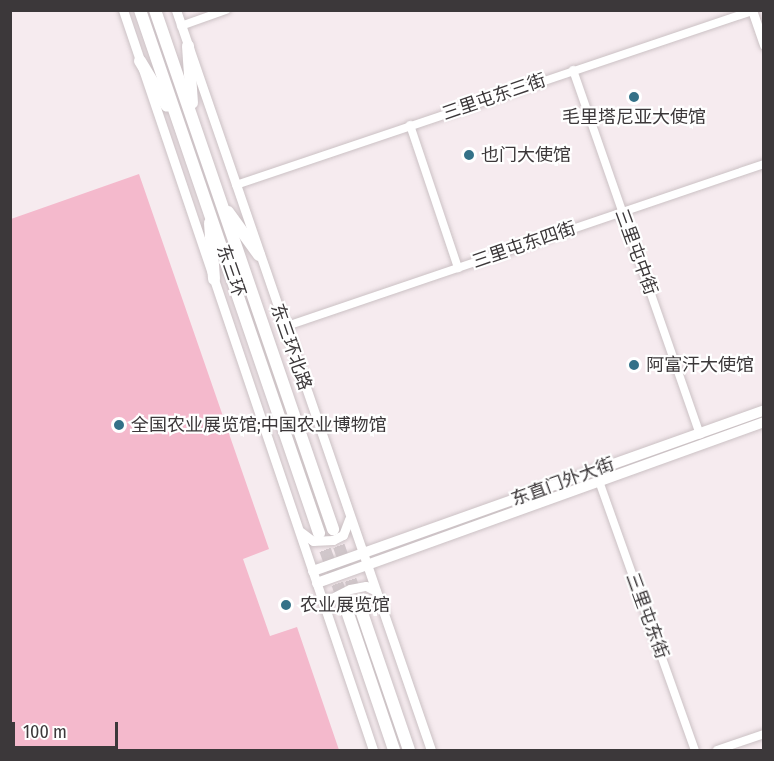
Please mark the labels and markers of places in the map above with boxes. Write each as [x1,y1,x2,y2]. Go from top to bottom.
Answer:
marker: 毛里塔尼亚大使馆 [627,90,641,104]
place label: 毛里塔尼亚大使馆 [562,106,706,128]
place label: 也门大使馆 [481,144,571,166]
marker: 也门大使馆 [462,148,476,162]
place label: 阿富汗大使馆 [646,354,754,376]
marker: 阿富汗大使馆 [627,358,641,372]
place label: 全国农业展览馆;中国农业博物馆 [131,414,387,436]
marker: 全国农业展览馆;中国农业博物馆 [112,418,126,432]
place label: 农业展览馆 [300,594,390,616]
marker: 农业展览馆 [277,596,295,614]

